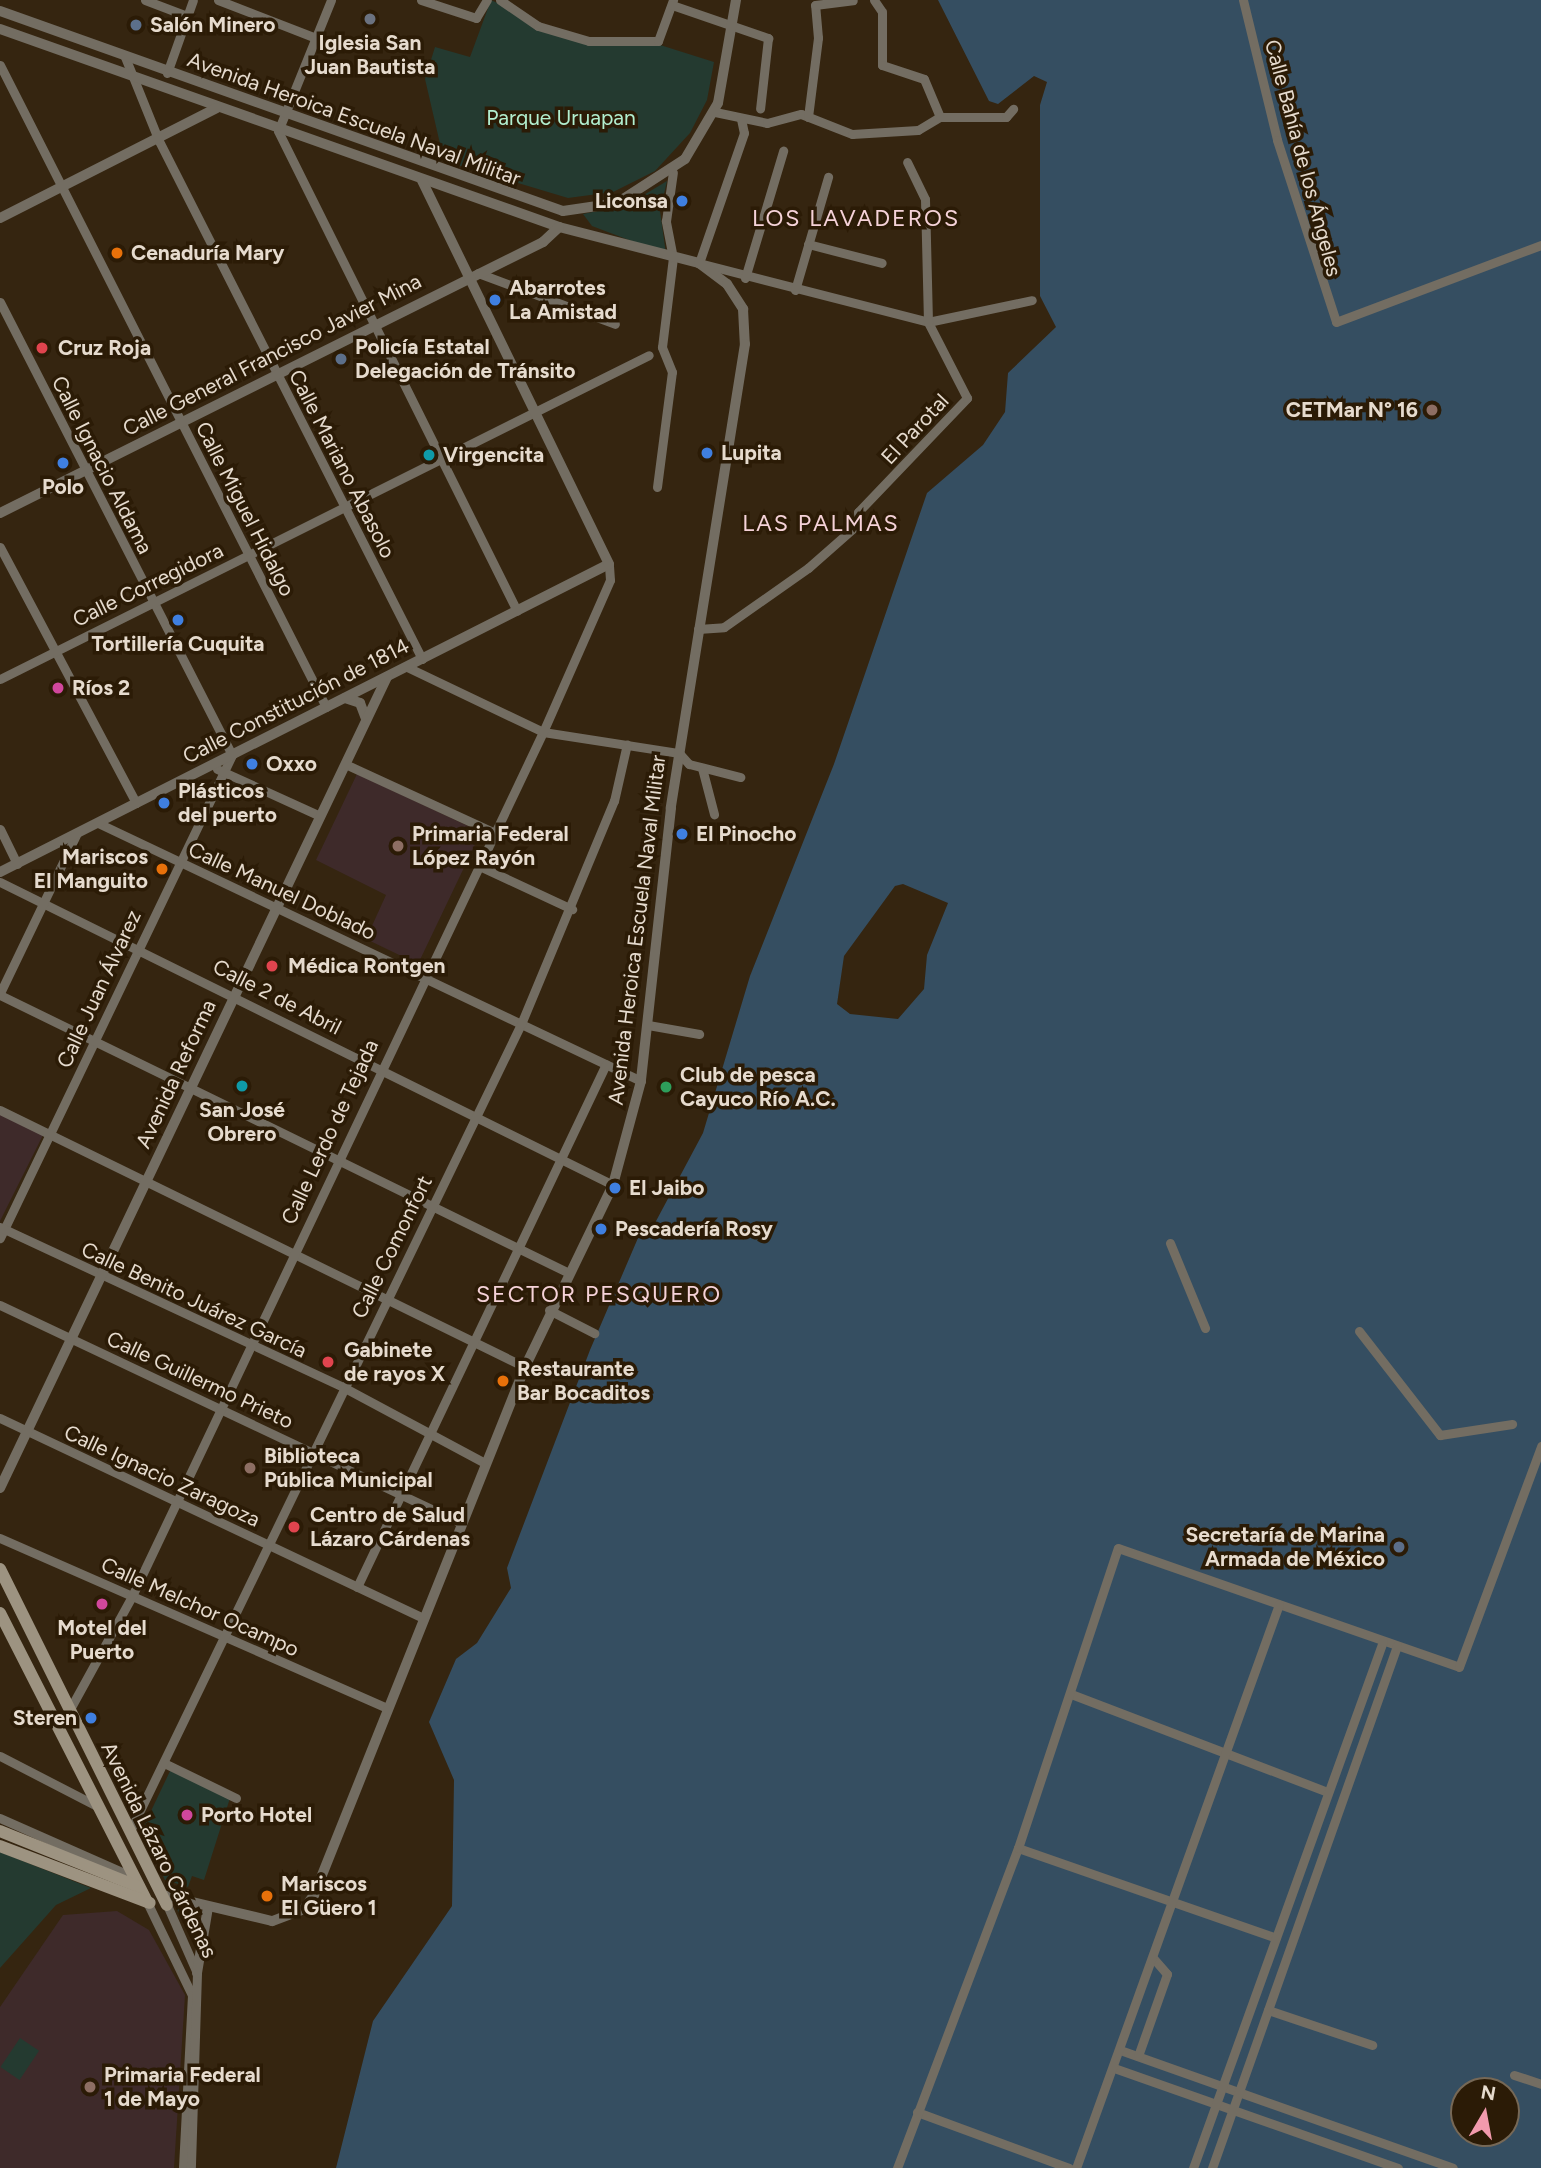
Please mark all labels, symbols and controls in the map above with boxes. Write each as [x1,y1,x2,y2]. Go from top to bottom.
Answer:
marker: Iglesia San Juan Bautista [362,11,378,27]
place label: Salón Minero [150,12,275,38]
marker: Salón Minero [128,17,144,33]
place label: Iglesia San Juan Bautista [305,30,435,80]
street label: Calle Bahía de los Ángeles [1259,37,1347,279]
street label: Avenida Heroica Escuela Naval Militar [184,47,524,191]
park label: Parque Uruapan [486,105,636,131]
place label: Liconsa [595,188,668,214]
marker: Liconsa [674,193,690,209]
district label: LOS LAVADEROS [754,204,958,232]
place label: Cenaduría Mary [131,240,284,266]
marker: Cenaduría Mary [109,245,125,261]
street label: Calle General Francisco Javier Mina [119,269,425,441]
place label: Abarrotes La Amistad [509,275,617,325]
marker: Abarrotes La Amistad [487,292,503,308]
place label: Policía Estatal Delegación de Tránsito [355,334,575,384]
place label: Cruz Roja [58,335,151,361]
marker: Cruz Roja [32,338,52,358]
marker: Policía Estatal Delegación de Tránsito [333,351,349,367]
street label: Calle Mariano Abasolo [284,366,400,562]
street label: Calle Ignacio Aldama [46,372,158,558]
street label: El Parotal [876,388,954,470]
place label: CETMar N° 16 [1286,397,1418,423]
marker: CETMar N° 16 [1424,402,1440,418]
street label: Calle Miguel Hidalgo [190,418,300,600]
place label: Lupita [721,440,782,466]
place label: Virgencita [443,442,544,468]
marker: Lupita [699,445,715,461]
marker: Virgencita [421,447,437,463]
marker: Polo [55,455,71,471]
place label: Polo [42,474,84,500]
district label: LAS PALMAS [744,509,898,537]
street label: Calle Corregidora [69,538,227,632]
marker: Tortillería Cuquita [170,612,186,628]
place label: Tortillería Cuquita [91,631,265,657]
street label: Calle Constitución de 1814 [179,633,413,769]
place label: Ríos 2 [72,675,130,701]
marker: Ríos 2 [50,680,66,696]
place label: Oxxo [266,751,317,777]
street label: Avenida Heroica Escuela Naval Militar [603,753,671,1107]
marker: Oxxo [244,756,260,772]
place label: Plásticos del puerto [178,778,277,828]
marker: Plásticos del puerto [156,795,172,811]
place label: Primaria Federal López Rayón [412,821,569,871]
place label: El Pinocho [696,821,796,847]
marker: El Pinocho [674,826,690,842]
street label: Calle Manuel Doblado [184,837,380,945]
marker: Primaria Federal López Rayón [390,838,406,854]
place label: Mariscos El Manguito [34,844,148,894]
marker: Mariscos El Manguito [154,861,170,877]
street label: Calle Juan Álvarez [51,906,147,1072]
place label: Médica Rontgen [288,953,445,979]
street label: Calle 2 de Abril [209,954,345,1040]
marker: Médica Rontgen [262,956,282,976]
street label: Avenida Reforma [131,996,221,1152]
street label: Calle Lerdo de Tejada [276,1036,384,1228]
place label: Club de pesca Cayuco Río A.C. [680,1062,836,1112]
marker: San José Obrero [234,1078,250,1094]
marker: Club de pesca Cayuco Río A.C. [658,1079,674,1095]
place label: San José Obrero [199,1097,285,1147]
street label: Calle Comonfort [347,1171,437,1323]
place label: El Jaibo [629,1175,705,1201]
marker: El Jaibo [607,1180,623,1196]
place label: Pescadería Rosy [615,1216,773,1242]
marker: Pescadería Rosy [593,1221,609,1237]
street label: Calle Benito Juárez García [77,1237,311,1363]
district label: SECTOR PESQUERO [478,1280,720,1308]
street label: Calle Guillermo Prieto [103,1326,297,1434]
place label: Gabinete de rayos X [344,1337,445,1387]
marker: Gabinete de rayos X [318,1352,338,1372]
place label: Restaurante Bar Bocaditos [517,1356,650,1406]
marker: Restaurante Bar Bocaditos [495,1373,511,1389]
street label: Calle Ignacio Zaragoza [60,1420,264,1532]
place label: Biblioteca Pública Municipal [264,1443,433,1493]
marker: Biblioteca Pública Municipal [242,1460,258,1476]
place label: Centro de Salud Lázaro Cárdenas [310,1502,470,1552]
marker: Centro de Salud Lázaro Cárdenas [284,1517,304,1537]
place label: Secretaría de Marina Armada de México [1186,1522,1385,1572]
marker: Secretaría de Marina Armada de México [1391,1539,1407,1555]
street label: Calle Melchor Ocampo [97,1552,303,1662]
marker: Motel del Puerto [94,1596,110,1612]
place label: Motel del Puerto [57,1615,147,1665]
place label: Steren [13,1705,77,1731]
marker: Steren [83,1710,99,1726]
street label: Avenida Lázaro Cárdenas [96,1738,222,1962]
place label: Porto Hotel [201,1802,312,1828]
marker: Porto Hotel [179,1807,195,1823]
place label: Mariscos El Güero 1 [281,1871,377,1921]
marker: Mariscos El Güero 1 [259,1888,275,1904]
place label: Primaria Federal 1 de Mayo [104,2062,261,2112]
north arrow [1450,2077,1520,2147]
marker: Primaria Federal 1 de Mayo [82,2079,98,2095]
text: N [1479,2080,1498,2105]

